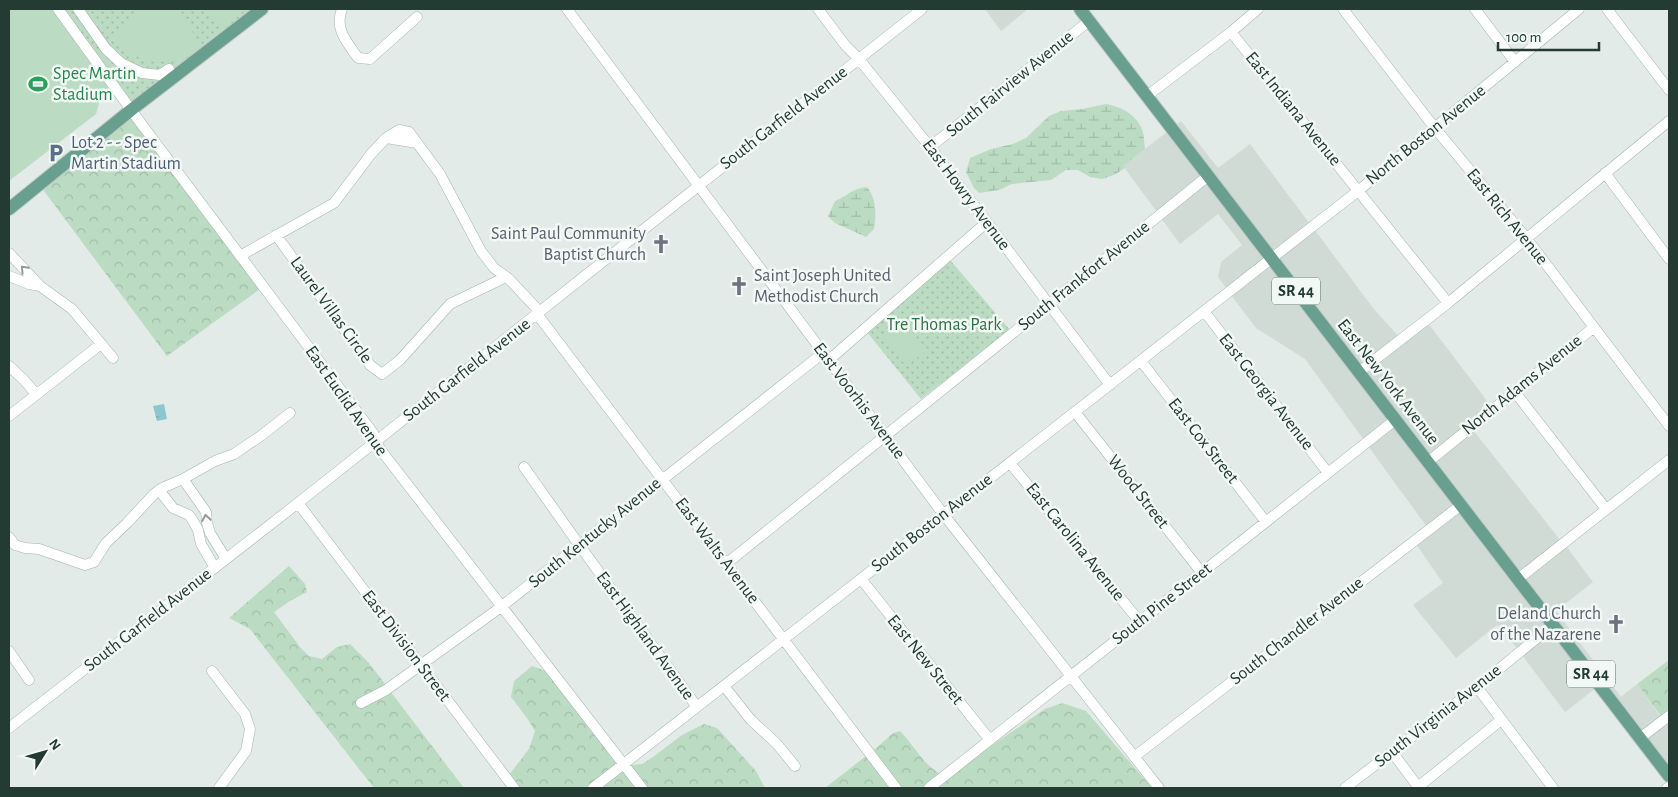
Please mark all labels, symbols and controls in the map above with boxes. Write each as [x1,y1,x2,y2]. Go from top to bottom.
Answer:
scale bar [1498,20,1599,52]
street label: South Fairview Avenue [943,27,1077,141]
text: 100 m [1506,30,1541,45]
street label: East Indiana Avenue [1242,49,1344,169]
street label: South Garfield Avenue [717,63,851,173]
place label: Spec Martin Stadium [53,65,136,104]
sports icon: Spec Martin Stadium [27,73,49,95]
street label: North Boston Avenue [1363,81,1489,189]
place label: Lot 2 - - Spec Martin Stadium [71,134,181,173]
street label: East Howry Avenue [919,136,1013,254]
parking icon: Lot 2 - - Spec Martin Stadium [45,142,67,164]
street label: East Rich Avenue [1463,165,1551,269]
street label: South Frankfort Avenue [1015,218,1153,334]
place label: Saint Paul Community Baptist Church [491,225,646,264]
church icon: Saint Paul Community Baptist Church [650,233,672,255]
street label: Laurel Villas Circle [286,253,376,367]
one-way arrow [21,265,30,274]
place label: Saint Joseph United Methodist Church [754,267,891,306]
church icon: Saint Joseph United Methodist Church [728,275,750,297]
road number: SR 44 [1272,278,1320,304]
street label: South Garfield Avenue [400,315,534,425]
park label: Tre Thomas Park [887,316,1002,334]
street label: East New York Avenue [1334,316,1442,448]
street label: East Georgia Avenue [1215,330,1317,454]
street label: North Adams Avenue [1459,331,1585,439]
street label: East Voorhis Avenue [810,339,908,463]
street label: East Euclid Avenue [301,343,391,459]
street label: East Cox Street [1164,395,1242,487]
street label: Wood Street [1104,452,1172,532]
street label: South Boston Avenue [868,470,996,576]
street label: South Kentucky Avenue [525,474,665,592]
street label: East Carolina Avenue [1022,480,1128,604]
street label: East Walts Avenue [671,495,763,607]
one-way arrow [202,514,212,523]
street label: South Pine Street [1109,560,1215,648]
street label: South Garfield Avenue [81,565,215,675]
street label: East Highland Avenue [593,569,697,703]
street label: South Chandler Avenue [1227,574,1367,688]
street label: East Division Street [358,587,454,705]
place label: Deland Church of the Nazarene [1490,605,1601,644]
street label: East New Street [883,612,967,708]
church icon: Deland Church of the Nazarene [1605,613,1627,635]
street label: South Virginia Avenue [1371,661,1505,771]
road number: SR 44 [1567,661,1615,688]
north arrow [20,727,70,777]
text: N [46,737,63,753]

